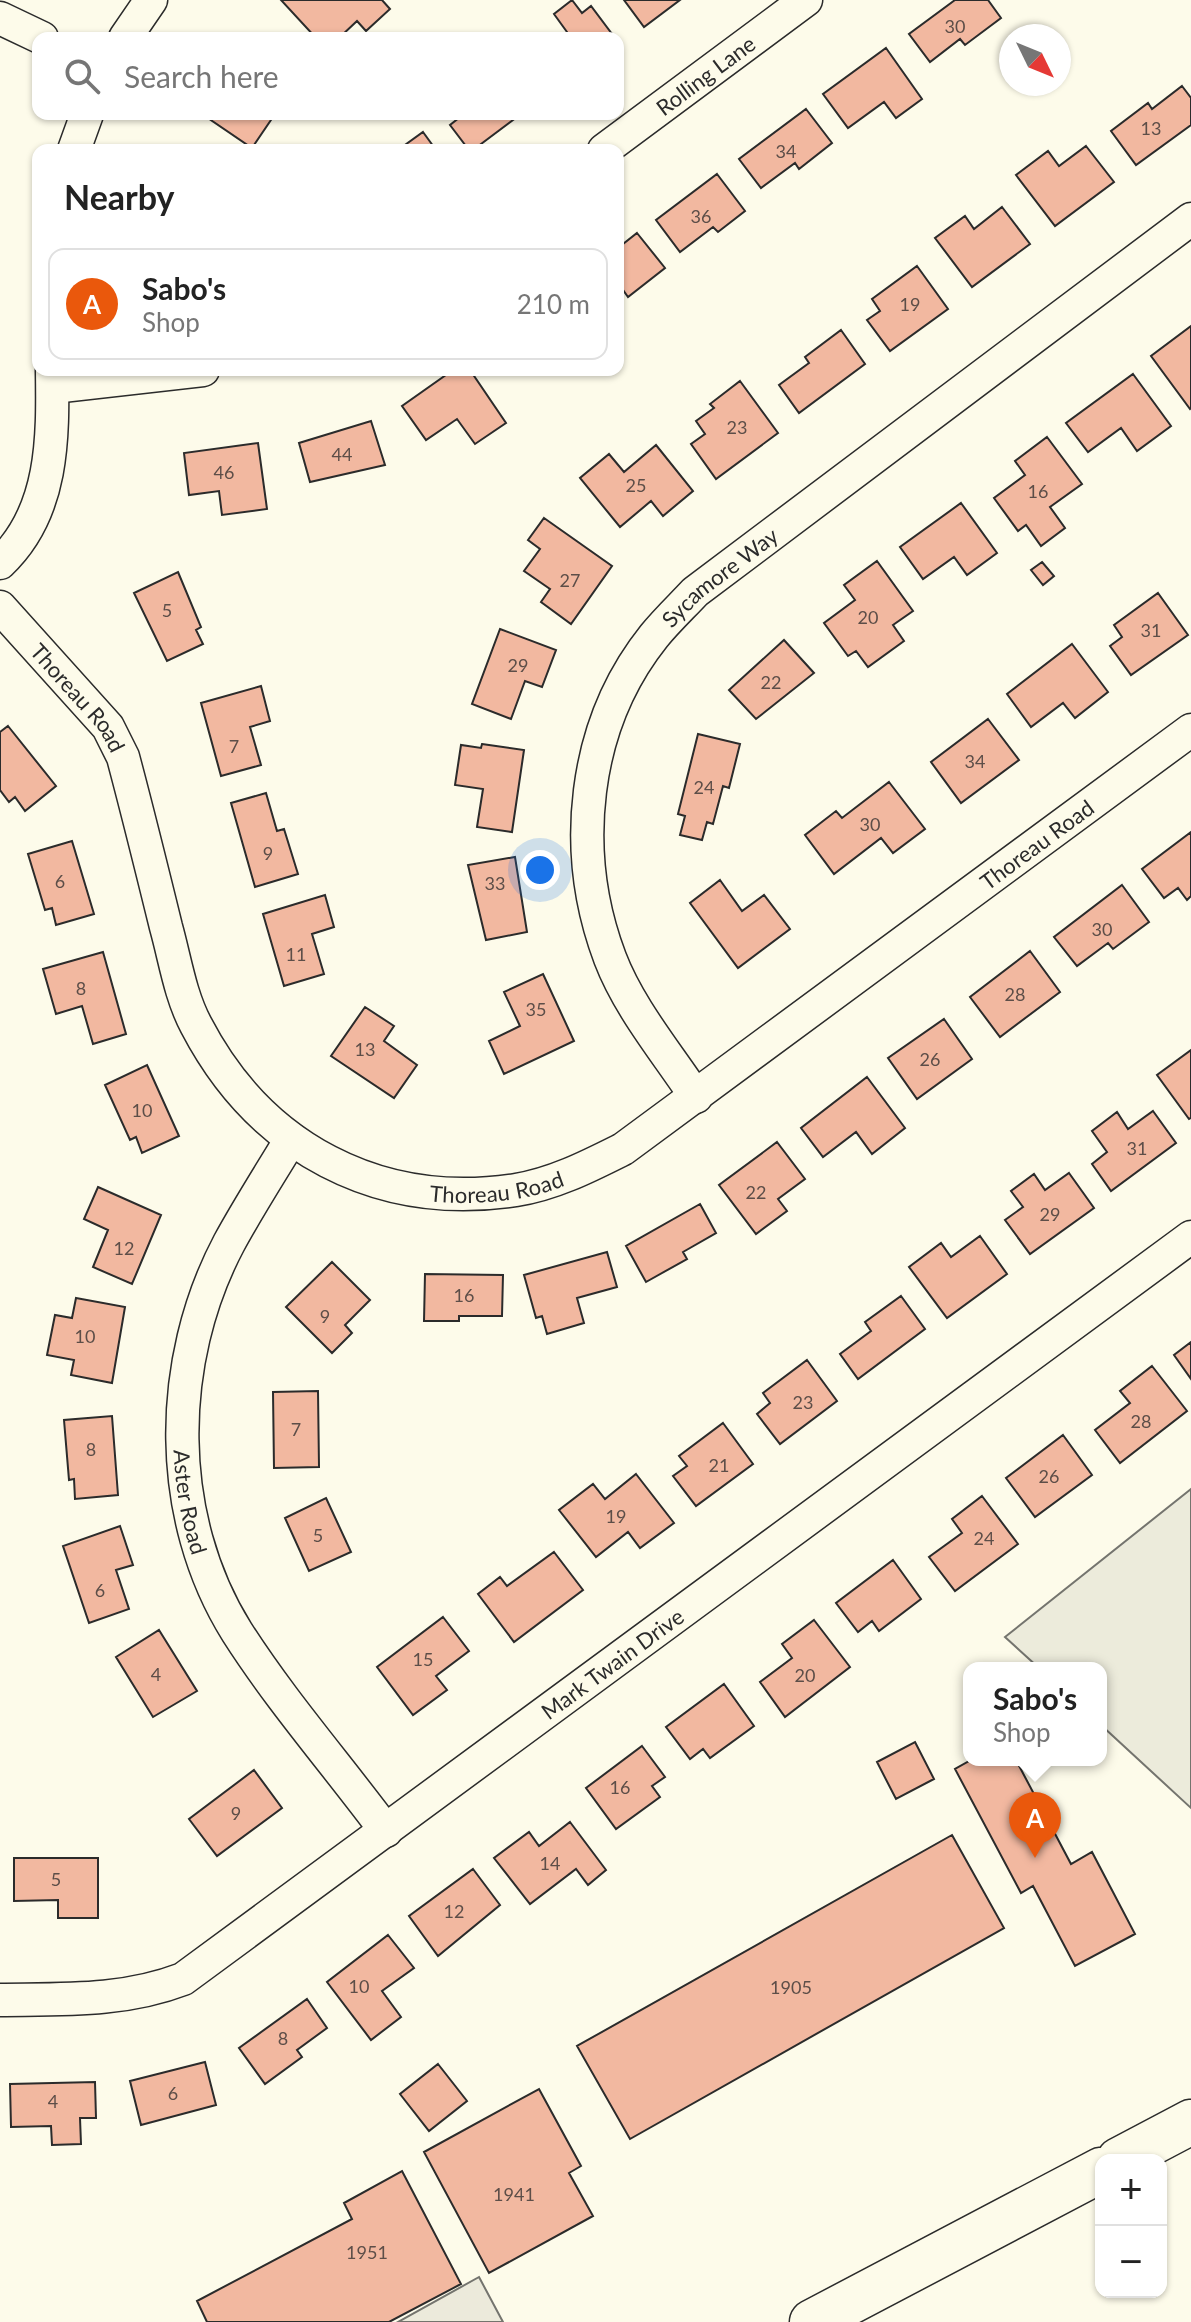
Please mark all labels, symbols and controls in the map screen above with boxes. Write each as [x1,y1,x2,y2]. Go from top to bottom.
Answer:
house number: 30 [945,15,965,37]
north arrow [999,24,1071,96]
street label: Rolling Lane [650,29,760,121]
search box [32,32,624,120]
icon: search [60,54,104,98]
text: Search here [124,58,279,94]
house number: 13 [1141,117,1161,139]
house number: 34 [776,140,796,162]
text: Nearby [64,176,175,217]
house number: 36 [691,205,711,227]
text: Sabo's [142,270,226,306]
text: A [83,288,101,320]
text: 210 m [517,288,590,320]
house number: 19 [900,293,920,315]
text: Shop [142,306,200,338]
house number: 23 [727,416,747,438]
house number: 44 [332,443,352,465]
house number: 46 [214,461,234,483]
house number: 25 [626,474,646,496]
house number: 16 [1028,480,1048,502]
street label: Sycamore Way [656,521,783,632]
house number: 27 [560,569,580,591]
house number: 5 [162,599,172,621]
house number: 20 [858,606,878,628]
house number: 31 [1141,619,1161,641]
street label: Thoreau Road [25,637,132,756]
house number: 29 [508,654,528,676]
house number: 22 [761,671,781,693]
house number: 7 [229,735,239,757]
house number: 34 [965,750,985,772]
house number: 24 [694,776,714,798]
street label: Thoreau Road [974,793,1099,895]
house number: 30 [860,813,880,835]
house number: 9 [263,842,273,864]
your location [520,850,560,890]
house number: 6 [55,870,65,892]
house number: 33 [485,872,505,894]
house number: 30 [1092,918,1112,940]
house number: 11 [286,943,306,965]
house number: 8 [76,977,86,999]
house number: 28 [1005,983,1025,1005]
house number: 35 [526,998,546,1020]
house number: 13 [355,1038,375,1060]
house number: 26 [920,1048,940,1070]
house number: 10 [132,1099,152,1121]
house number: 31 [1127,1137,1147,1159]
street label: Thoreau Road [429,1165,567,1208]
house number: 22 [746,1181,766,1203]
house number: 29 [1040,1203,1060,1225]
house number: 12 [114,1237,134,1259]
house number: 16 [454,1284,474,1306]
house number: 9 [320,1305,330,1327]
house number: 10 [75,1325,95,1347]
house number: 23 [793,1391,813,1413]
house number: 28 [1131,1410,1151,1432]
house number: 7 [291,1418,301,1440]
house number: 8 [86,1438,96,1460]
street label: Aster Road [169,1449,214,1557]
house number: 21 [709,1454,729,1476]
house number: 26 [1039,1465,1059,1487]
house number: 19 [606,1505,626,1527]
house number: 5 [313,1524,323,1546]
house number: 24 [974,1527,994,1549]
house number: 6 [95,1579,105,1601]
street label: Mark Twain Drive [536,1602,689,1724]
house number: 15 [413,1648,433,1670]
popup [963,1662,1107,1766]
house number: 4 [151,1663,161,1685]
house number: 20 [795,1664,815,1686]
text: Sabo's [993,1680,1077,1716]
text: Shop [993,1716,1051,1748]
house number: 16 [610,1776,630,1798]
pin: A [1009,1792,1061,1858]
house number: 9 [231,1802,241,1824]
house number: 14 [540,1852,560,1874]
house number: 5 [51,1868,61,1890]
house number: 12 [444,1900,464,1922]
house number: 10 [349,1975,369,1997]
house number: 1905 [770,1976,812,1998]
house number: 8 [278,2027,288,2049]
house number: 6 [168,2082,178,2104]
house number: 4 [48,2090,58,2112]
map controls [1095,2154,1167,2298]
button: + [1095,2154,1167,2226]
house number: 1941 [493,2183,535,2205]
button: − [1095,2226,1167,2298]
house number: 1951 [346,2241,388,2263]

